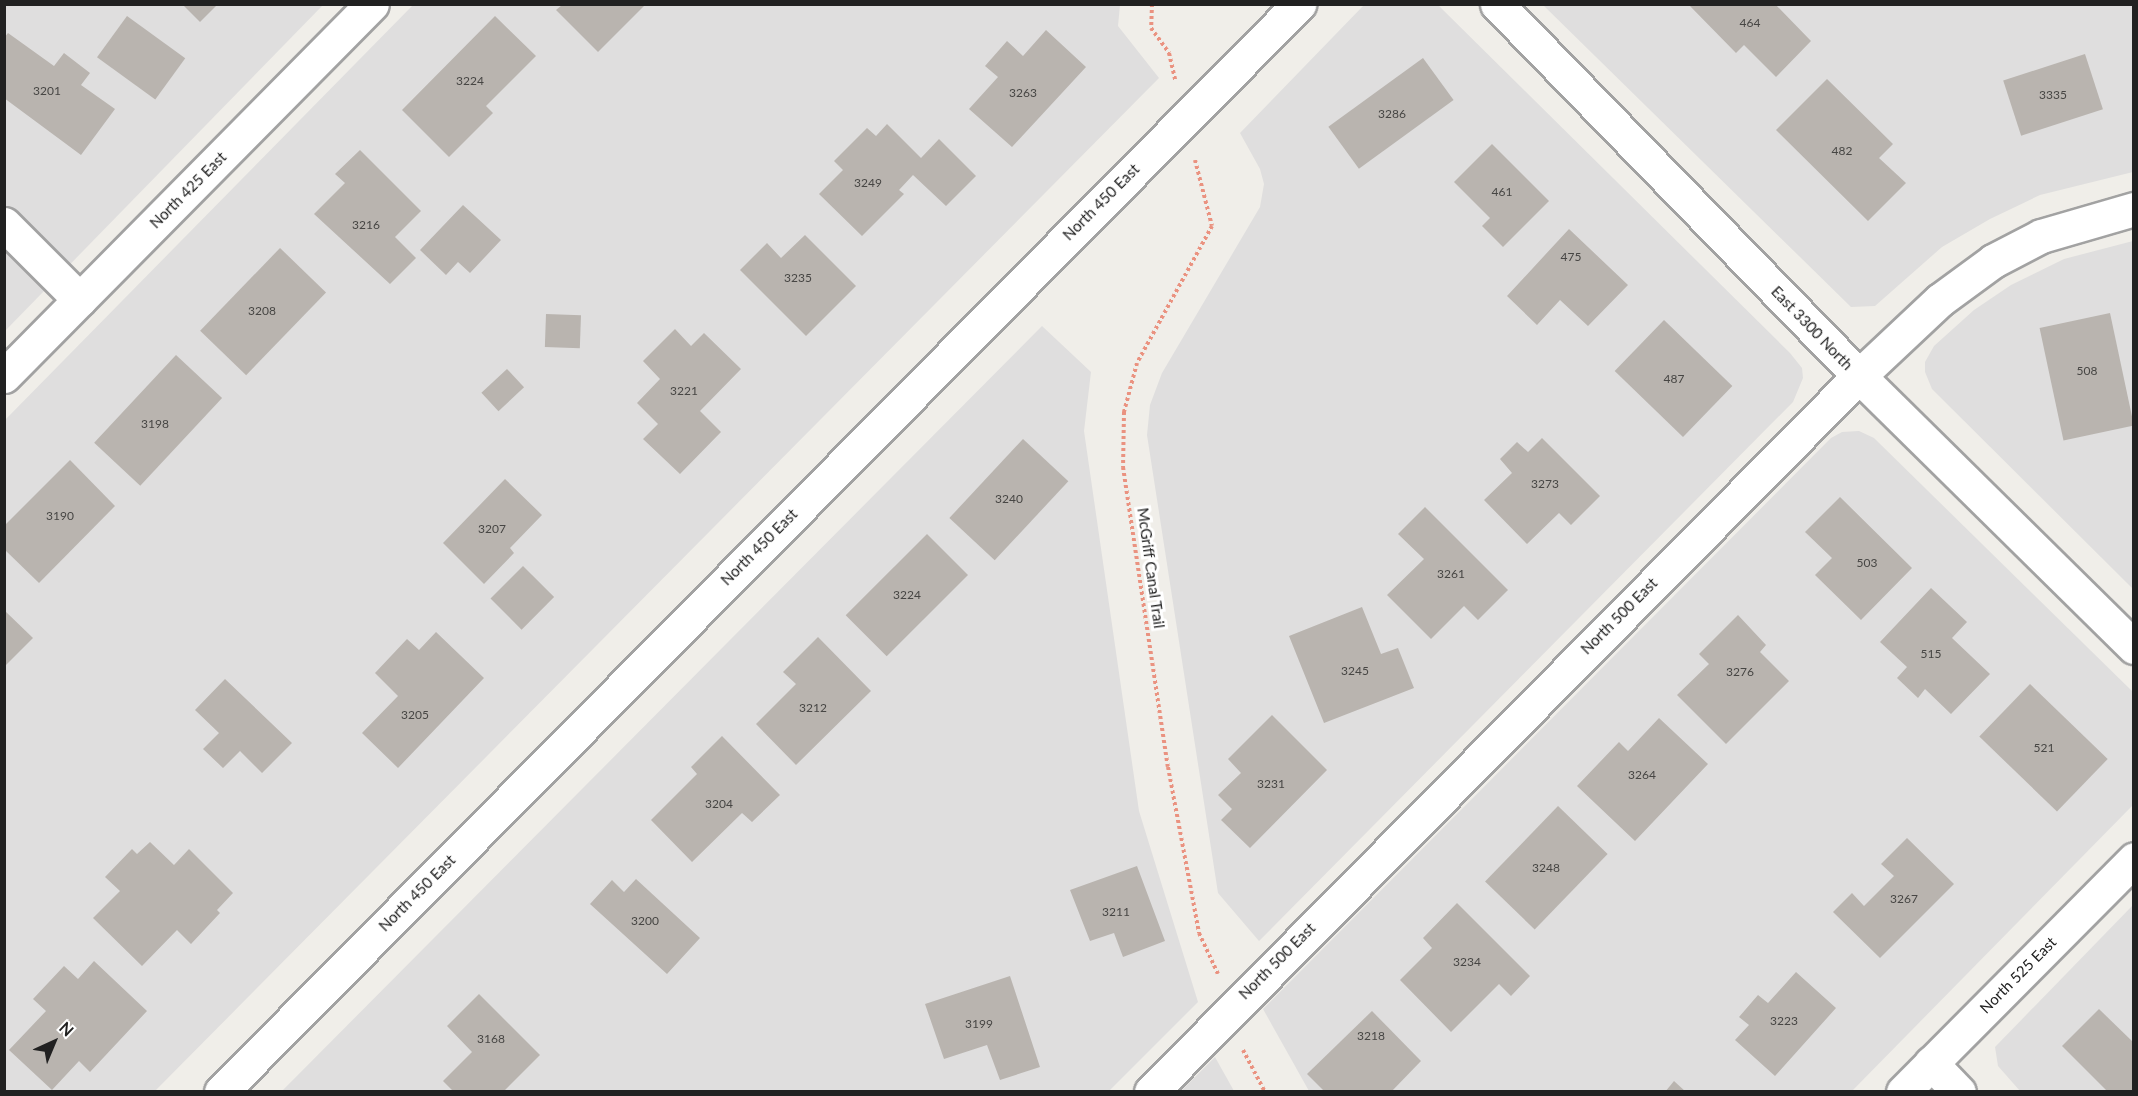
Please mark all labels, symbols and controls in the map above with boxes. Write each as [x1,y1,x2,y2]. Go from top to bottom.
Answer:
house number: 464 [1740,16,1760,30]
house number: 3224 [456,74,484,88]
house number: 3201 [33,84,61,98]
house number: 3263 [1009,86,1037,100]
house number: 3335 [2039,88,2067,102]
house number: 3286 [1378,107,1406,121]
house number: 482 [1832,144,1852,158]
street label: North 425 East [146,148,230,232]
street label: North 450 East [1059,160,1143,244]
house number: 3249 [854,176,882,190]
house number: 461 [1492,185,1512,199]
house number: 3216 [352,218,380,232]
house number: 475 [1561,250,1581,264]
house number: 3235 [784,271,812,285]
street label: East 3300 North [1768,282,1856,374]
house number: 3208 [248,304,276,318]
house number: 508 [2077,364,2097,378]
house number: 487 [1664,372,1684,386]
house number: 3221 [670,384,698,398]
house number: 3198 [141,417,169,431]
house number: 3273 [1531,477,1559,491]
house number: 3240 [995,492,1023,506]
street label: North 450 East [717,505,801,589]
street label: McGriff Canal Trail [1134,506,1168,630]
house number: 3190 [46,509,74,523]
house number: 3207 [478,522,506,536]
house number: 503 [1857,556,1877,570]
house number: 3261 [1437,567,1465,581]
street label: North 500 East [1577,574,1661,658]
house number: 3224 [893,588,921,602]
house number: 515 [1921,647,1941,661]
house number: 3245 [1341,664,1369,678]
house number: 3276 [1726,665,1754,679]
house number: 3212 [799,701,827,715]
house number: 3205 [401,708,429,722]
house number: 521 [2034,741,2054,755]
house number: 3264 [1628,768,1656,782]
house number: 3231 [1257,777,1285,791]
house number: 3204 [705,797,733,811]
street label: North 450 East [375,851,459,935]
house number: 3248 [1532,861,1560,875]
house number: 3267 [1890,892,1918,906]
house number: 3211 [1102,905,1130,919]
house number: 3200 [631,914,659,928]
street label: North 500 East [1235,919,1319,1003]
street label: North 525 East [1976,933,2060,1017]
house number: 3234 [1453,955,1481,969]
north arrow [24,1012,84,1072]
house number: 3223 [1770,1014,1798,1028]
house number: 3199 [965,1017,993,1031]
text: N [56,1018,78,1040]
house number: 3218 [1357,1029,1385,1043]
house number: 3168 [477,1032,505,1046]

